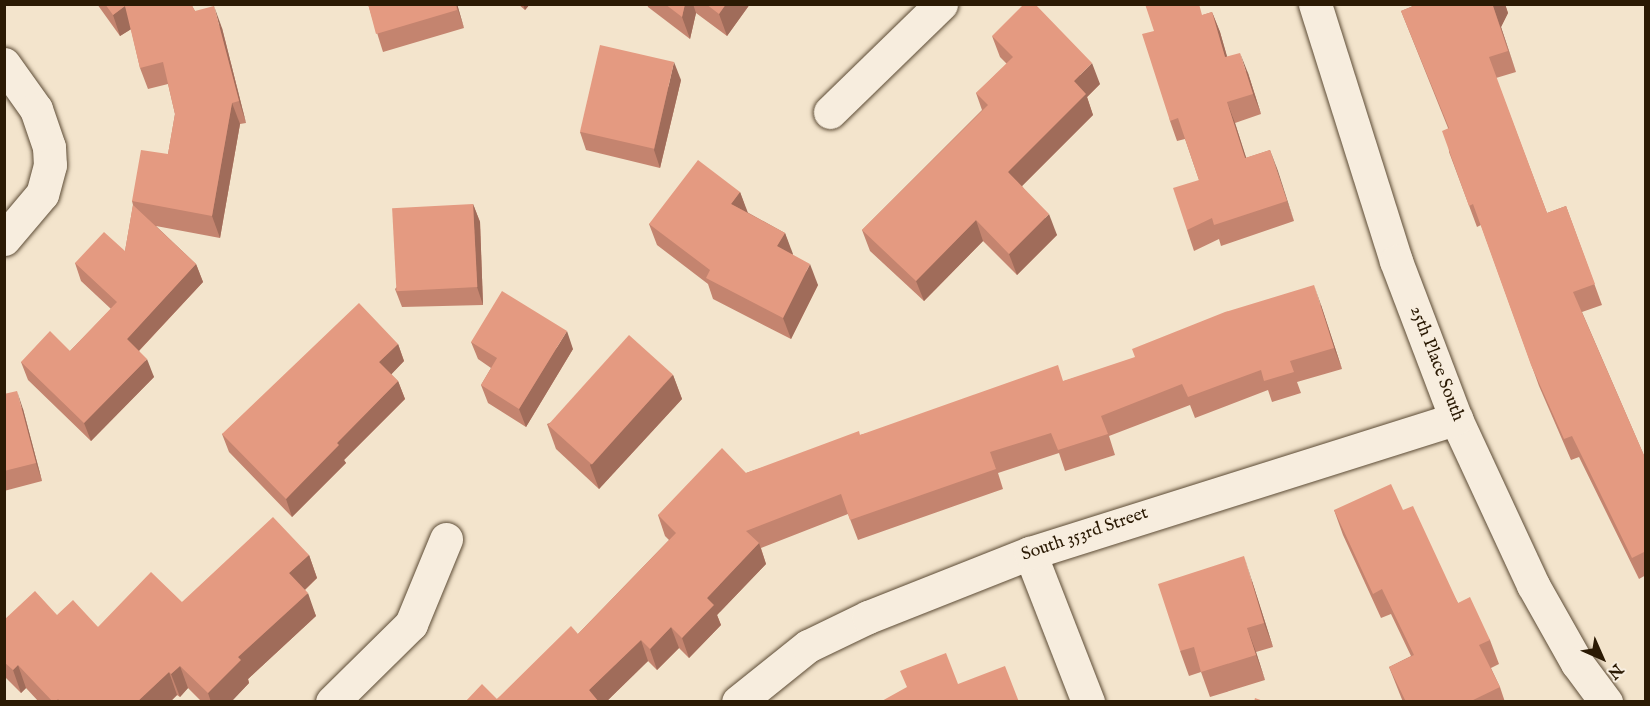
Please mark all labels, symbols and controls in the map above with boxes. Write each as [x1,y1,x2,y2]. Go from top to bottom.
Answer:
street label: 25th Place South [1404,303,1468,425]
street label: South 353rd Street [1019,503,1151,567]
north arrow [1572,628,1632,688]
text: N [1603,659,1627,683]

